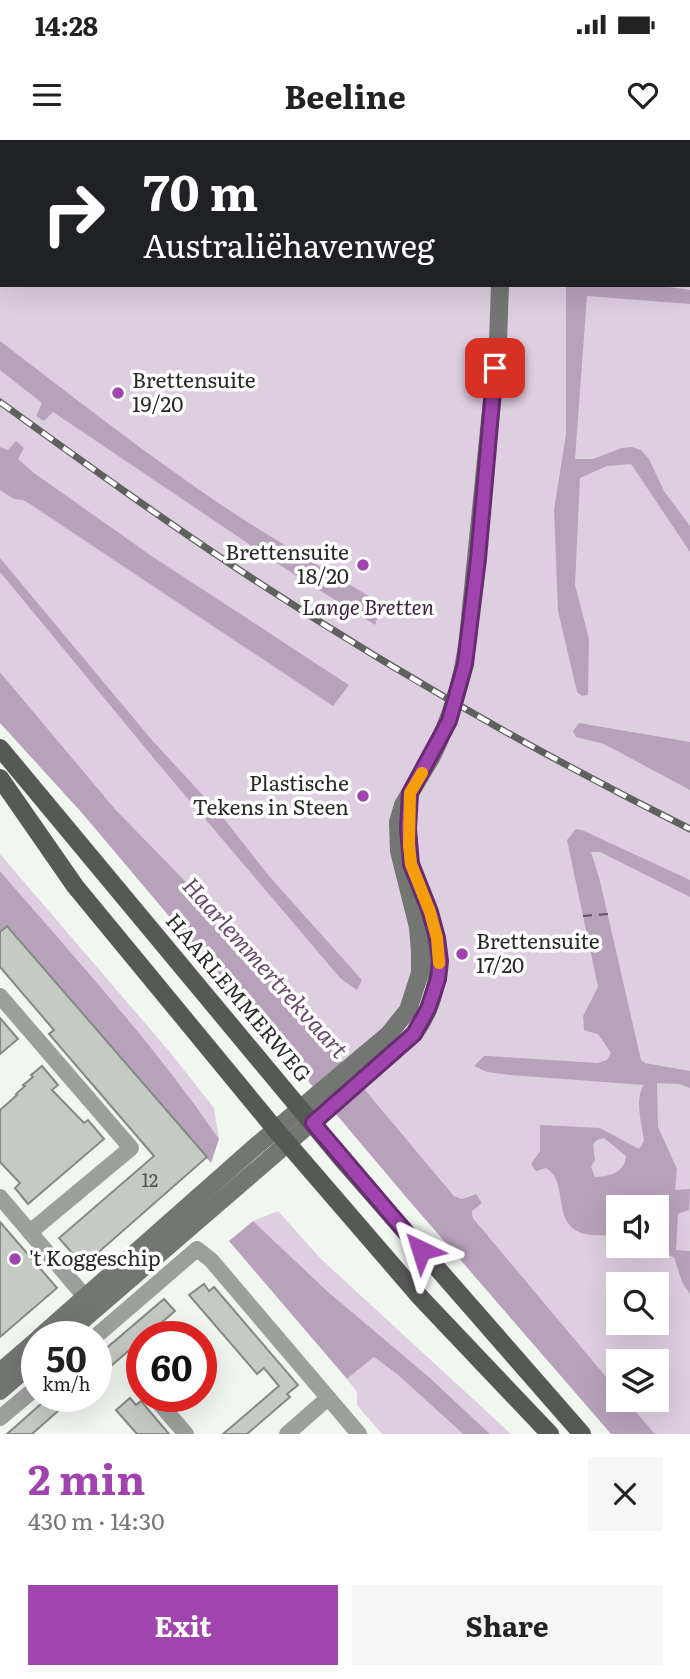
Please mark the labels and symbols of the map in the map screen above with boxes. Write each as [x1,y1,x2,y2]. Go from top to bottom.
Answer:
pin [465,338,525,398]
place label: Brettensuite 19/20 [132,363,256,418]
marker: Brettensuite 19/20 [110,385,126,401]
place label: Brettensuite 18/20 [225,535,349,590]
marker: Brettensuite 18/20 [355,557,371,573]
park label: Lange Bretten [302,590,435,621]
place label: Plastische Tekens in Steen [192,766,349,821]
marker: Plastische Tekens in Steen [355,788,371,804]
water label: Haarlemmertrekvaart [176,869,357,1065]
street label: HAARLEMMERWEG [160,905,320,1088]
place label: Brettensuite 17/20 [476,924,600,979]
marker: Brettensuite 17/20 [454,946,470,962]
house number: 12 [142,1166,158,1193]
position arrow [384,1213,458,1287]
place label: 't Koggeschip [29,1241,161,1272]
marker: 't Koggeschip [7,1251,23,1267]
speed limit sign: 60 [126,1321,217,1412]

